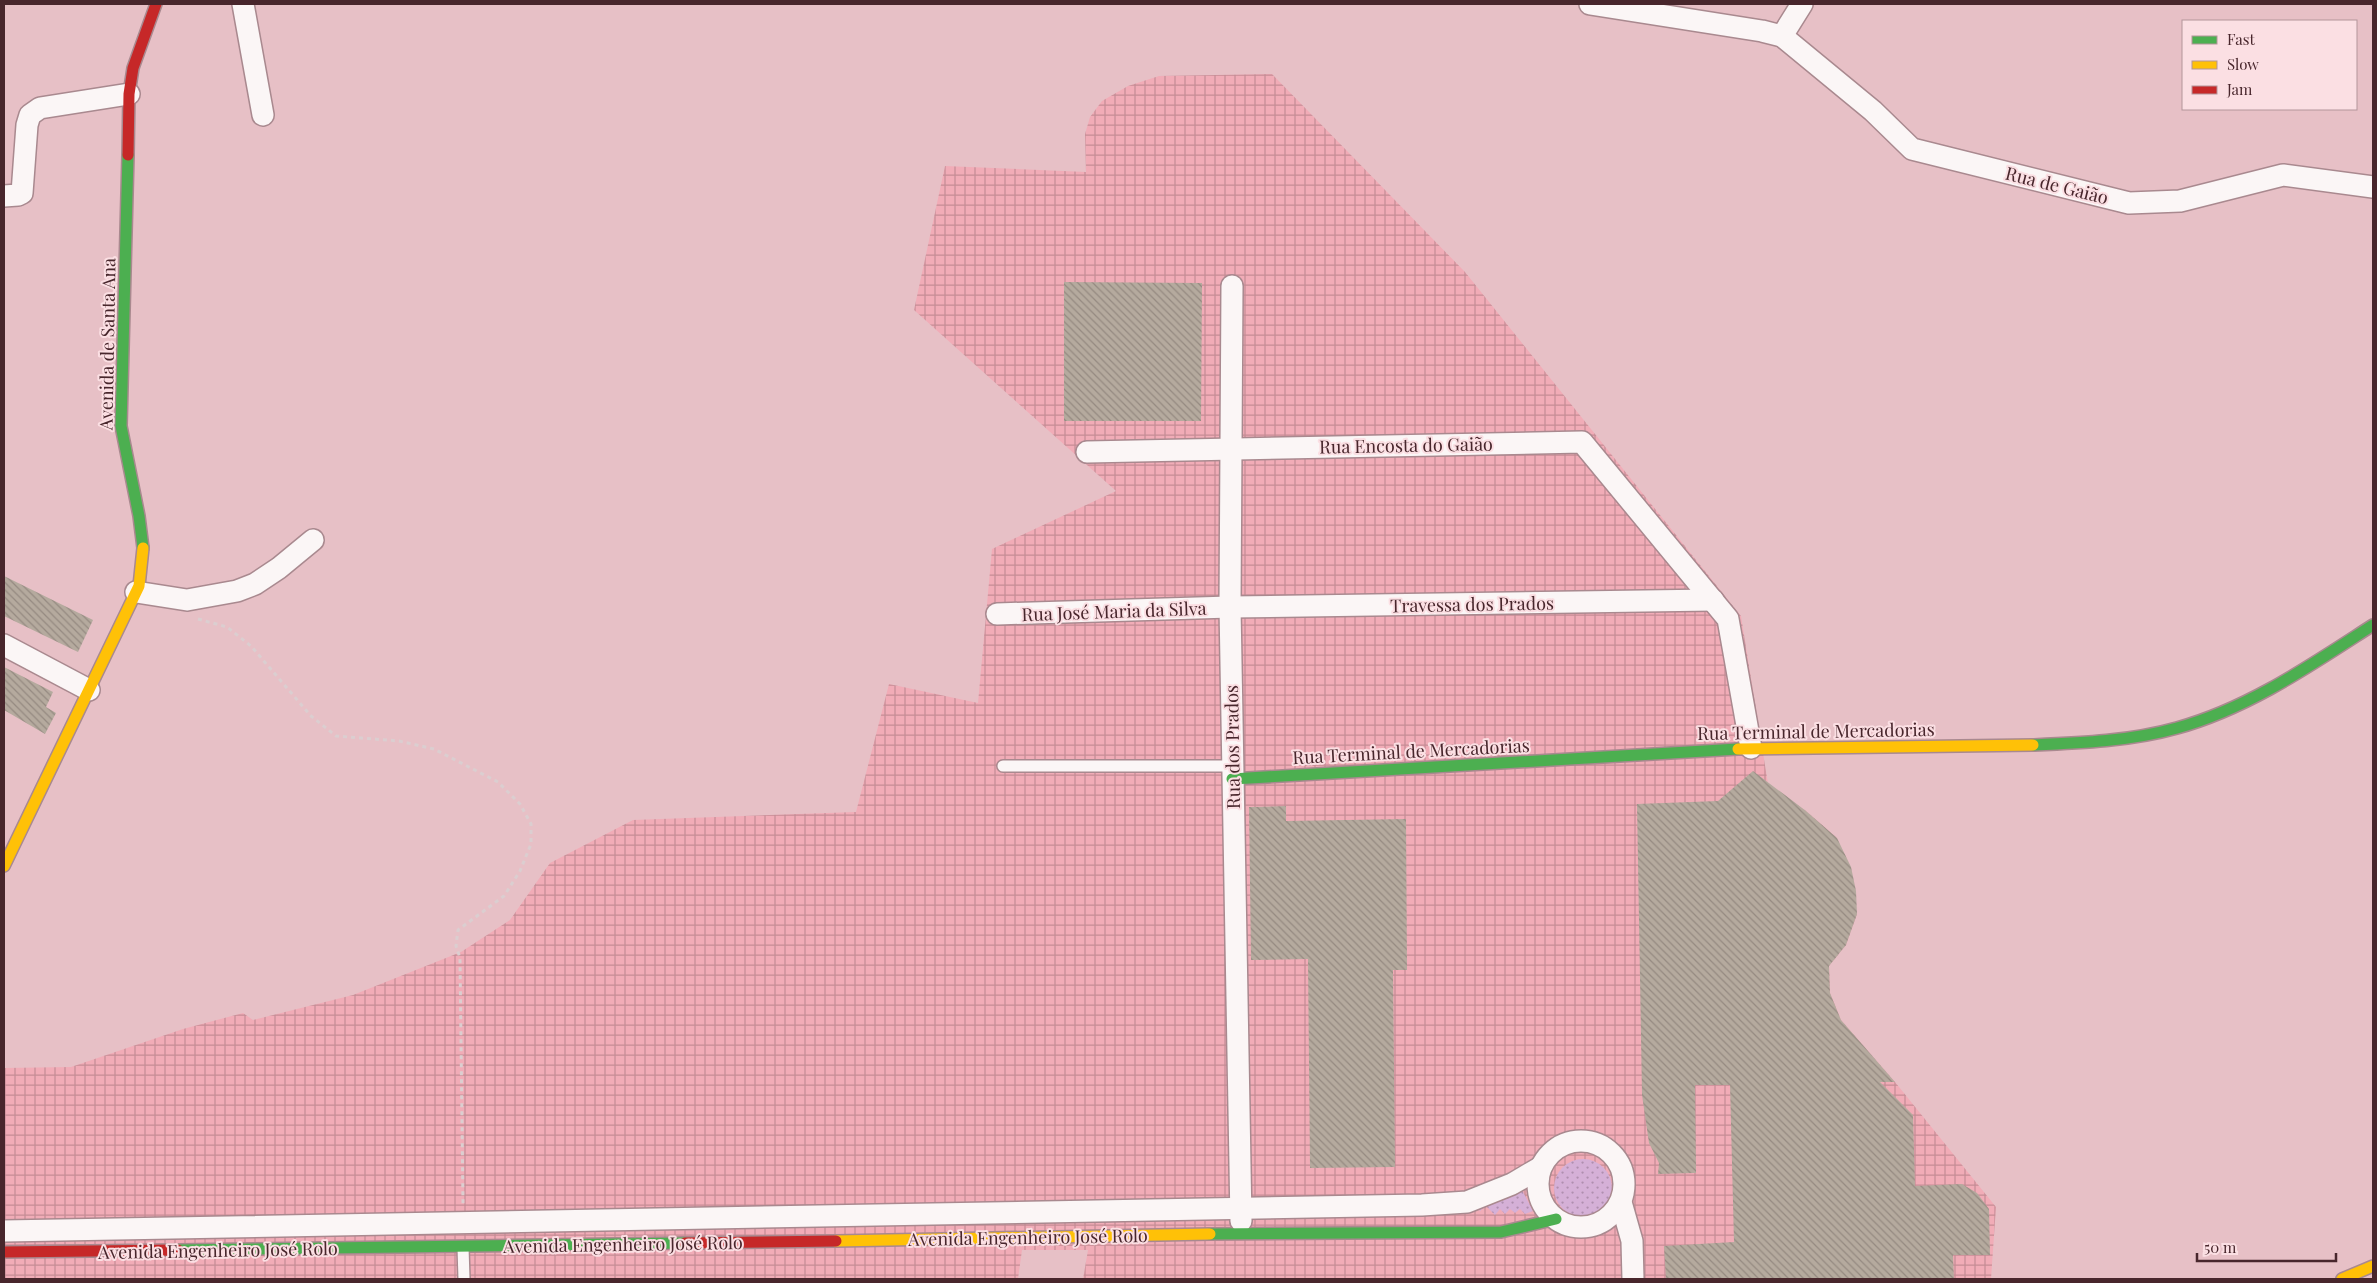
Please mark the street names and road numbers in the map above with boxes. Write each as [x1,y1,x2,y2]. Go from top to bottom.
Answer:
street label: Rua de Gaião [2003,161,2111,209]
street label: Avenida de Santa Ana [93,258,121,431]
street label: Rua Encosta do Gaião [1319,431,1493,459]
street label: Travessa dos Prados [1390,591,1554,617]
street label: Rua José Maria da Silva [1021,596,1207,626]
street label: Rua dos Prados [1219,685,1245,809]
street label: Rua Terminal de Mercadorias [1697,717,1935,745]
street label: Rua Terminal de Mercadorias [1292,733,1530,769]
street label: Avenida Engenheiro José Rolo [907,1223,1148,1251]
street label: Avenida Engenheiro José Rolo [502,1230,743,1258]
street label: Avenida Engenheiro José Rolo [97,1236,338,1264]

